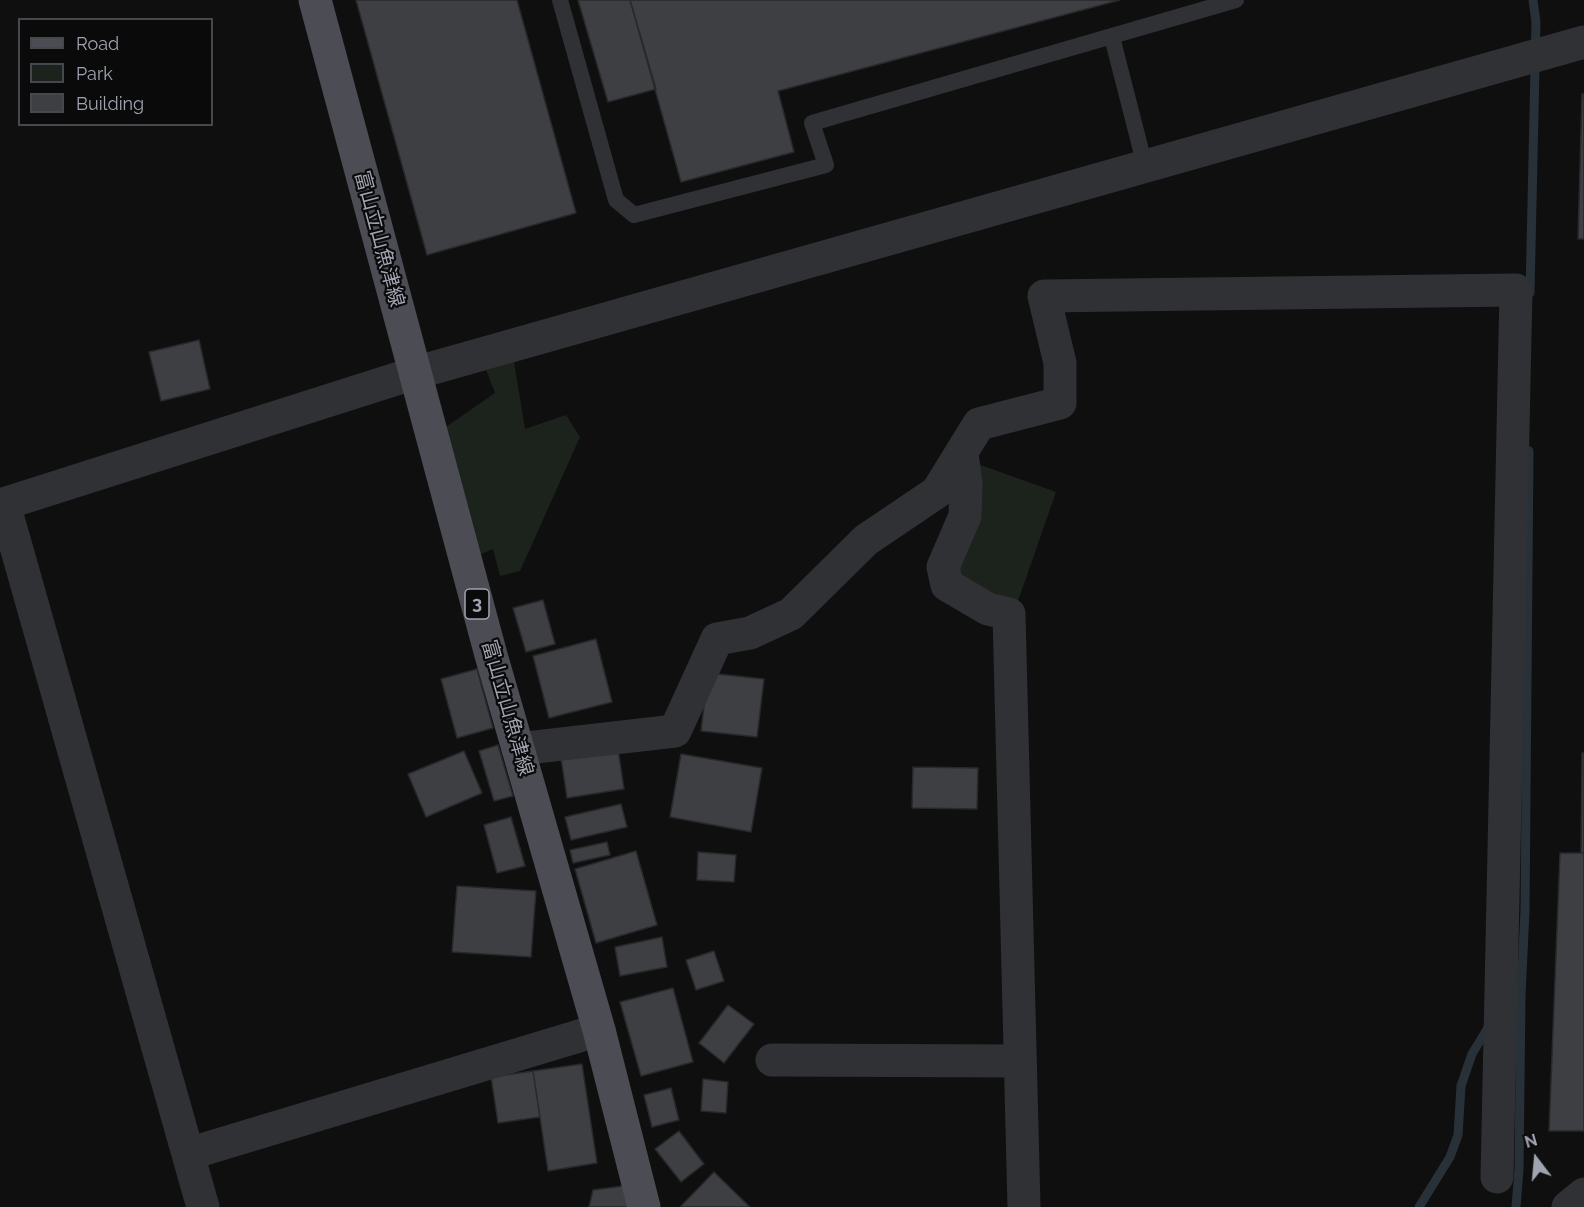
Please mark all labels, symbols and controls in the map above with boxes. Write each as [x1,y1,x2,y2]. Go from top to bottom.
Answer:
legend [18,18,213,126]
text: Road [76,33,119,54]
text: Park [76,63,113,84]
text: Building [76,93,144,114]
street label: 富山立山魚津線 [349,168,409,310]
road number: 3 [465,589,489,619]
street label: 富山立山魚津線 [476,637,538,779]
north arrow [1506,1129,1566,1189]
text: N [1522,1130,1539,1152]

